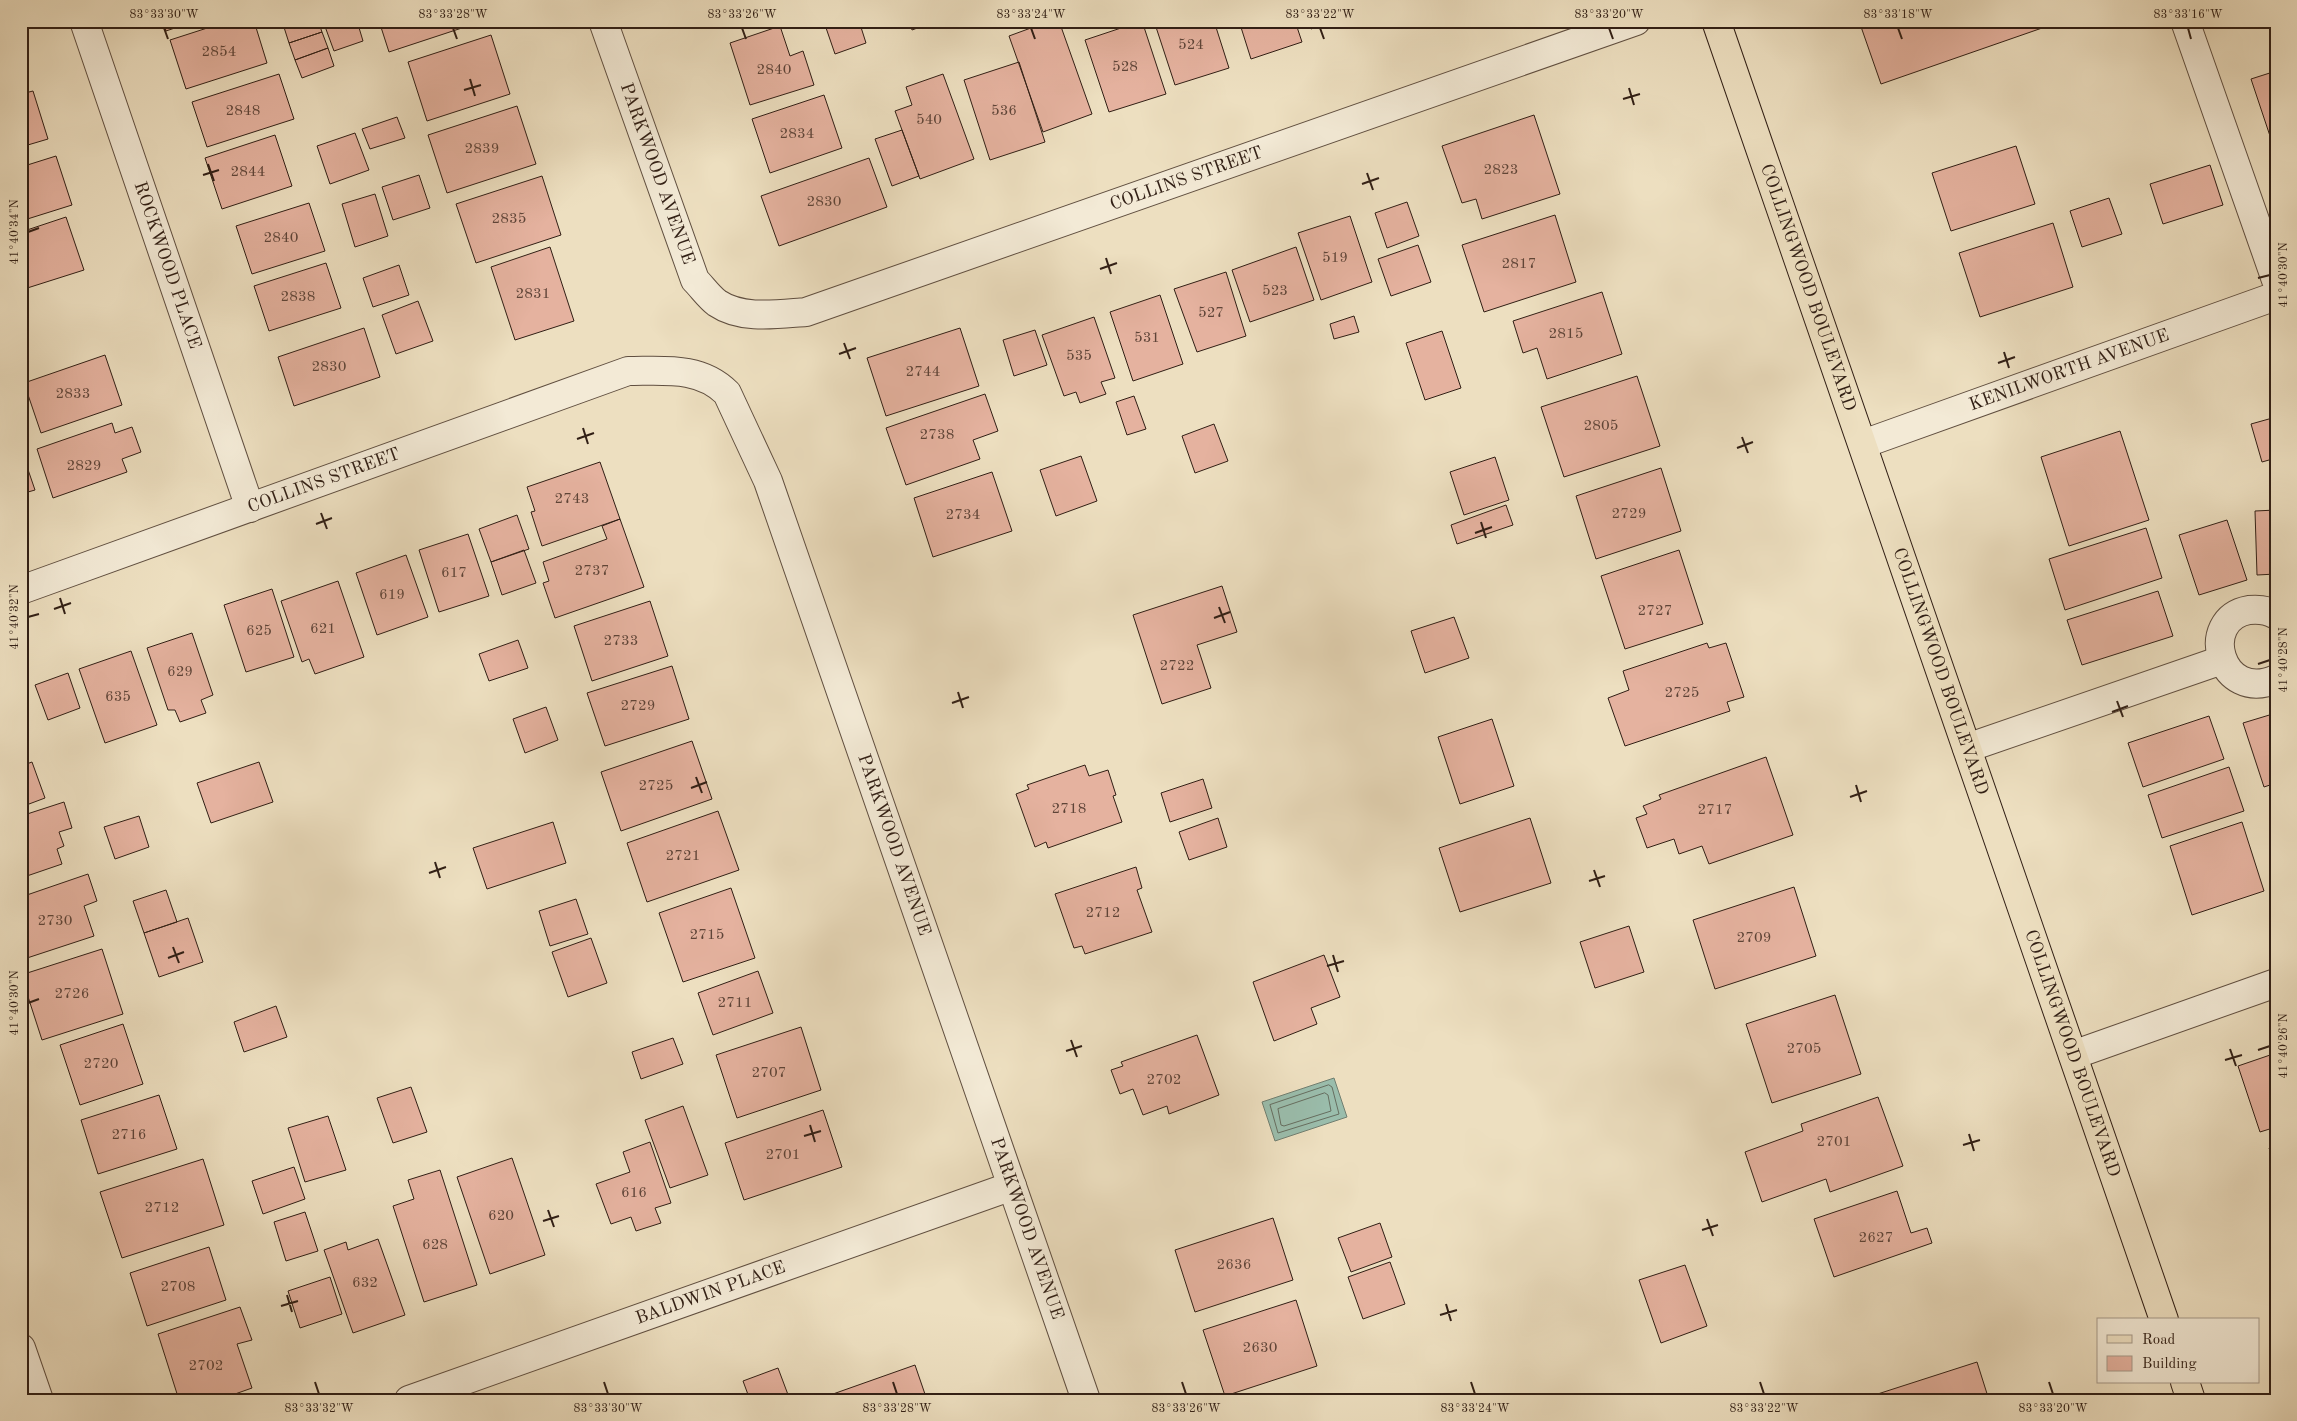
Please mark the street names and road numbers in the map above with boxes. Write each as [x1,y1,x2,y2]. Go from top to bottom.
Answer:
street label: PARKWOOD AVENUE [617,81,698,267]
street label: COLLINS STREET [1108,144,1265,214]
street label: COLLINGWOOD BOULEVARD [1757,162,1859,414]
street label: ROCKWOOD PLACE [130,179,204,351]
street label: KENILWORTH AVENUE [1967,326,2172,414]
street label: COLLINS STREET [245,445,402,516]
street label: COLLINGWOOD BOULEVARD [1889,545,1991,797]
street label: PARKWOOD AVENUE [854,752,934,938]
street label: COLLINGWOOD BOULEVARD [2021,927,2123,1179]
street label: PARKWOOD AVENUE [987,1135,1066,1322]
street label: BALDWIN PLACE [633,1258,788,1328]

